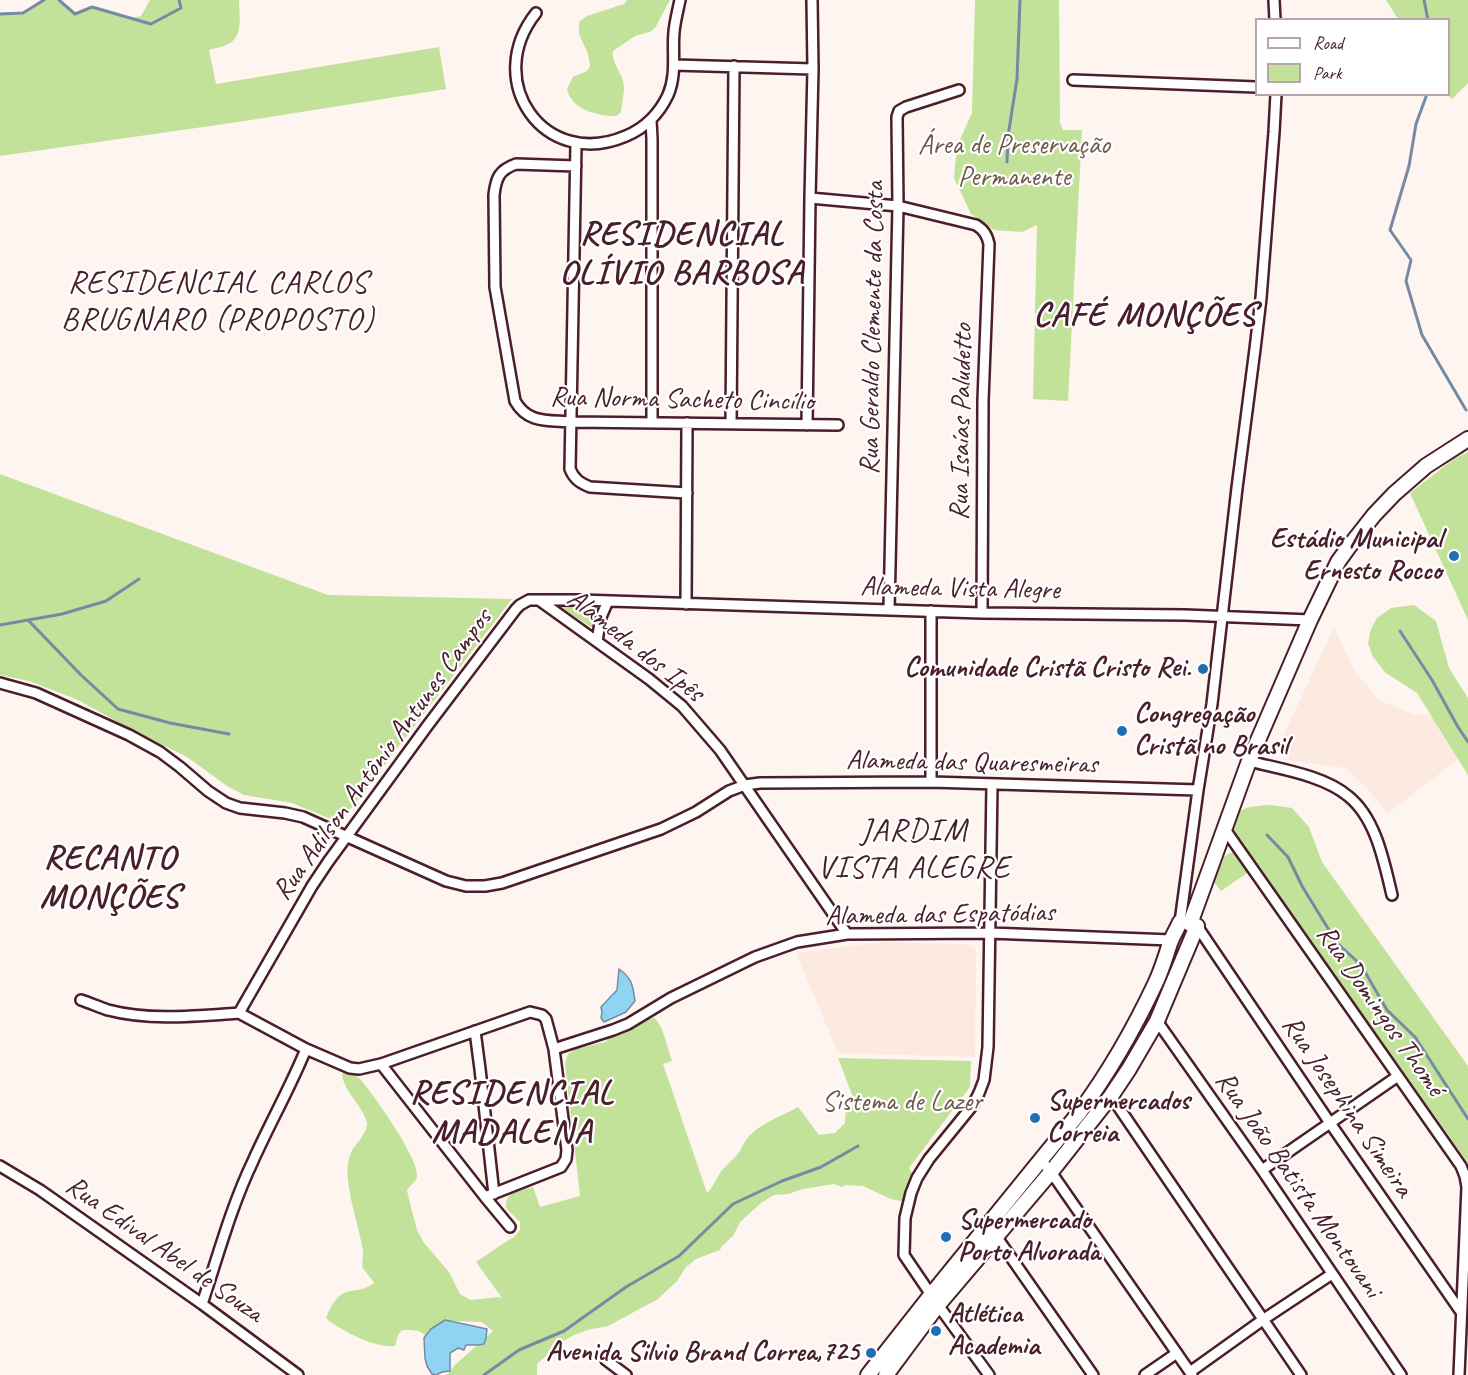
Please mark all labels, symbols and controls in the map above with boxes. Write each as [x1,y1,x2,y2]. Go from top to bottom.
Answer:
legend [1255,18,1450,96]
text: Road [1313,32,1343,54]
text: Park [1313,62,1342,84]
park label: Área de Preservação Permanente [918,129,1110,195]
street label: Rua Geraldo Clemente da Costa [854,181,892,475]
district label: RESIDENCIAL OLÍVIO BARBOSA [561,215,803,294]
district label: RESIDENCIAL CARLOS BRUGNARO (PROPOSTO) [63,265,373,340]
district label: CAFÉ MONÇÕES [1034,296,1256,336]
street label: Rua Isaías Paludetto [943,323,981,521]
street label: Rua Norma Sacheto Cincílio [550,381,814,419]
place label: Estádio Municipal Ernesto Rocco [1270,523,1442,589]
marker: Estádio Municipal Ernesto Rocco [1447,549,1461,563]
street label: Alameda Vista Alegre [860,570,1060,608]
street label: Alameda dos Ipês [560,582,710,710]
street label: Rua Adilson Antônio Antunes Campos [266,603,500,907]
place label: Comunidade Cristã Cristo Rei. [904,652,1191,686]
marker: Comunidade Cristã Cristo Rei. [1196,662,1210,676]
place label: Congregação Cristã no Brasil [1134,698,1288,764]
marker: Congregação Cristã no Brasil [1115,724,1129,738]
street label: Alameda das Quaresmeiras [846,744,1098,782]
district label: JARDIM VISTA ALEGRE [818,813,1010,888]
district label: RECANTO MONÇÕES [41,839,179,918]
street label: Alameda das Espatódias [825,896,1055,934]
street label: Rua Domingos Thomé [1309,919,1451,1103]
street label: Rua Josephina Simeira [1274,1010,1420,1204]
street label: Rua João Batista Montovani [1207,1065,1389,1305]
district label: RESIDENCIAL MADALENA [411,1074,613,1154]
place label: Supermercados Correia [1047,1085,1190,1151]
park label: Sistema de Lazer [822,1086,982,1120]
marker: Supermercados Correia [1028,1111,1042,1125]
street label: Rua Edival Abel de Souza [59,1169,269,1331]
place label: Supermercado Porto Alvorada [958,1204,1100,1270]
marker: Supermercado Porto Alvorada [939,1230,953,1244]
place label: Atlética Academia [948,1298,1040,1364]
marker: Atlética Academia [929,1324,943,1338]
place label: Avenida Silvio Brand Correa,725 [546,1336,859,1370]
marker: Avenida Silvio Brand Correa,725 [864,1346,878,1360]

